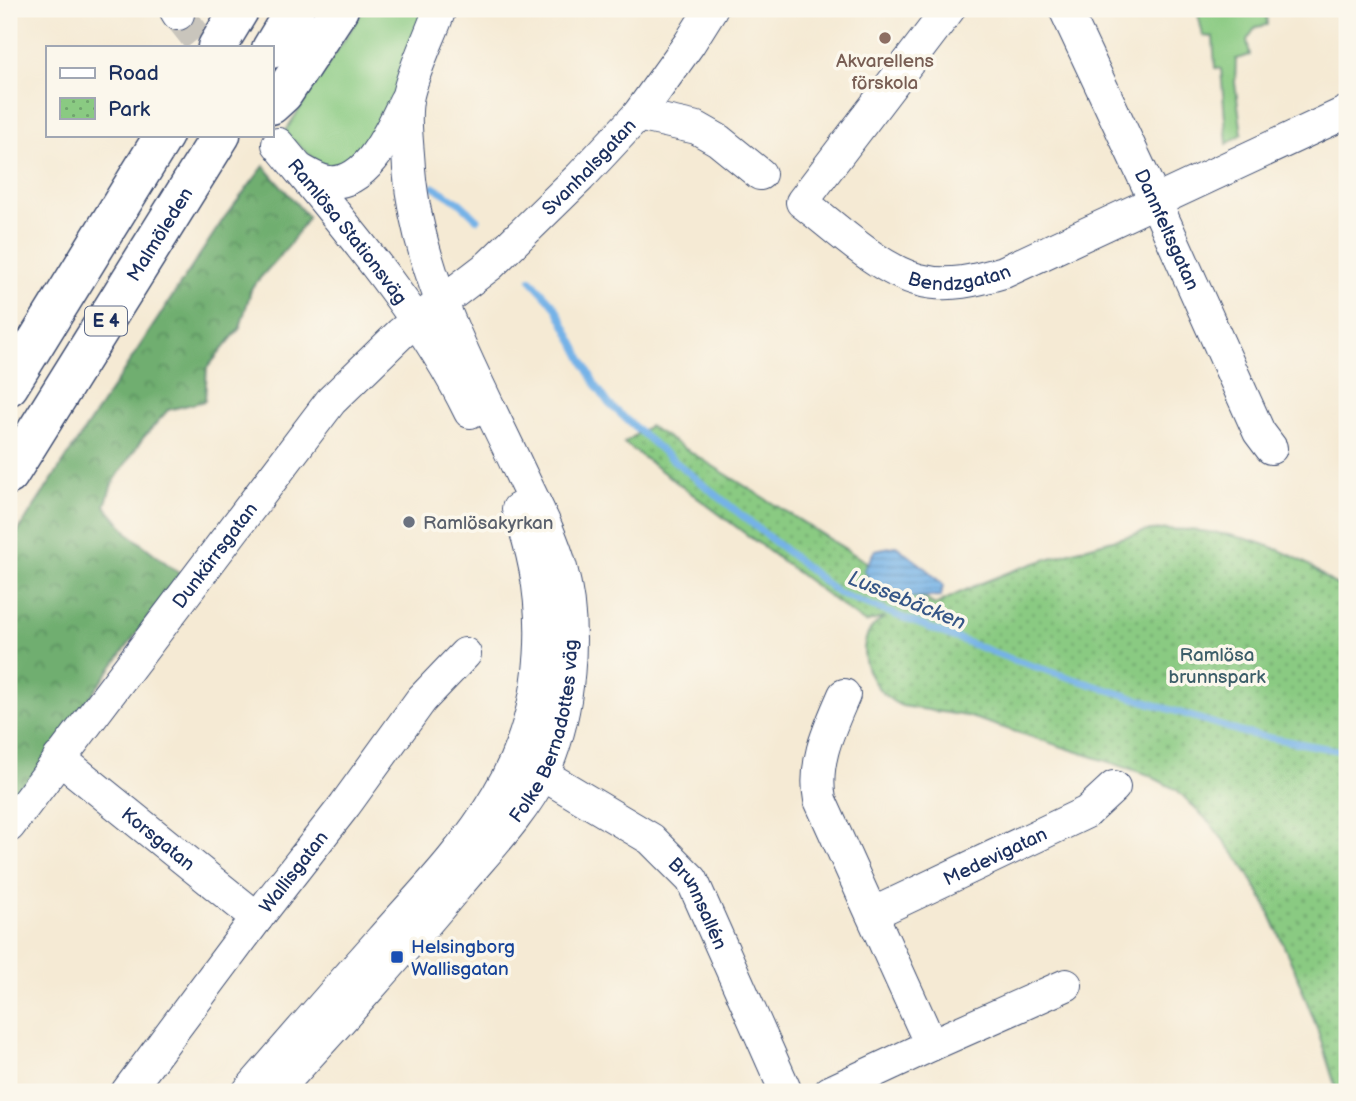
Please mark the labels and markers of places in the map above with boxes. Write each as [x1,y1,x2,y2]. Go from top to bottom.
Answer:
marker: Akvarellens förskola [877,30,893,46]
place label: Akvarellens förskola [836,50,934,95]
place label: Ramlösakyrkan [423,512,554,535]
marker: Ramlösakyrkan [401,514,417,530]
place label: Helsingborg Wallisgatan [411,936,515,981]
marker: Helsingborg Wallisgatan [389,949,405,965]

